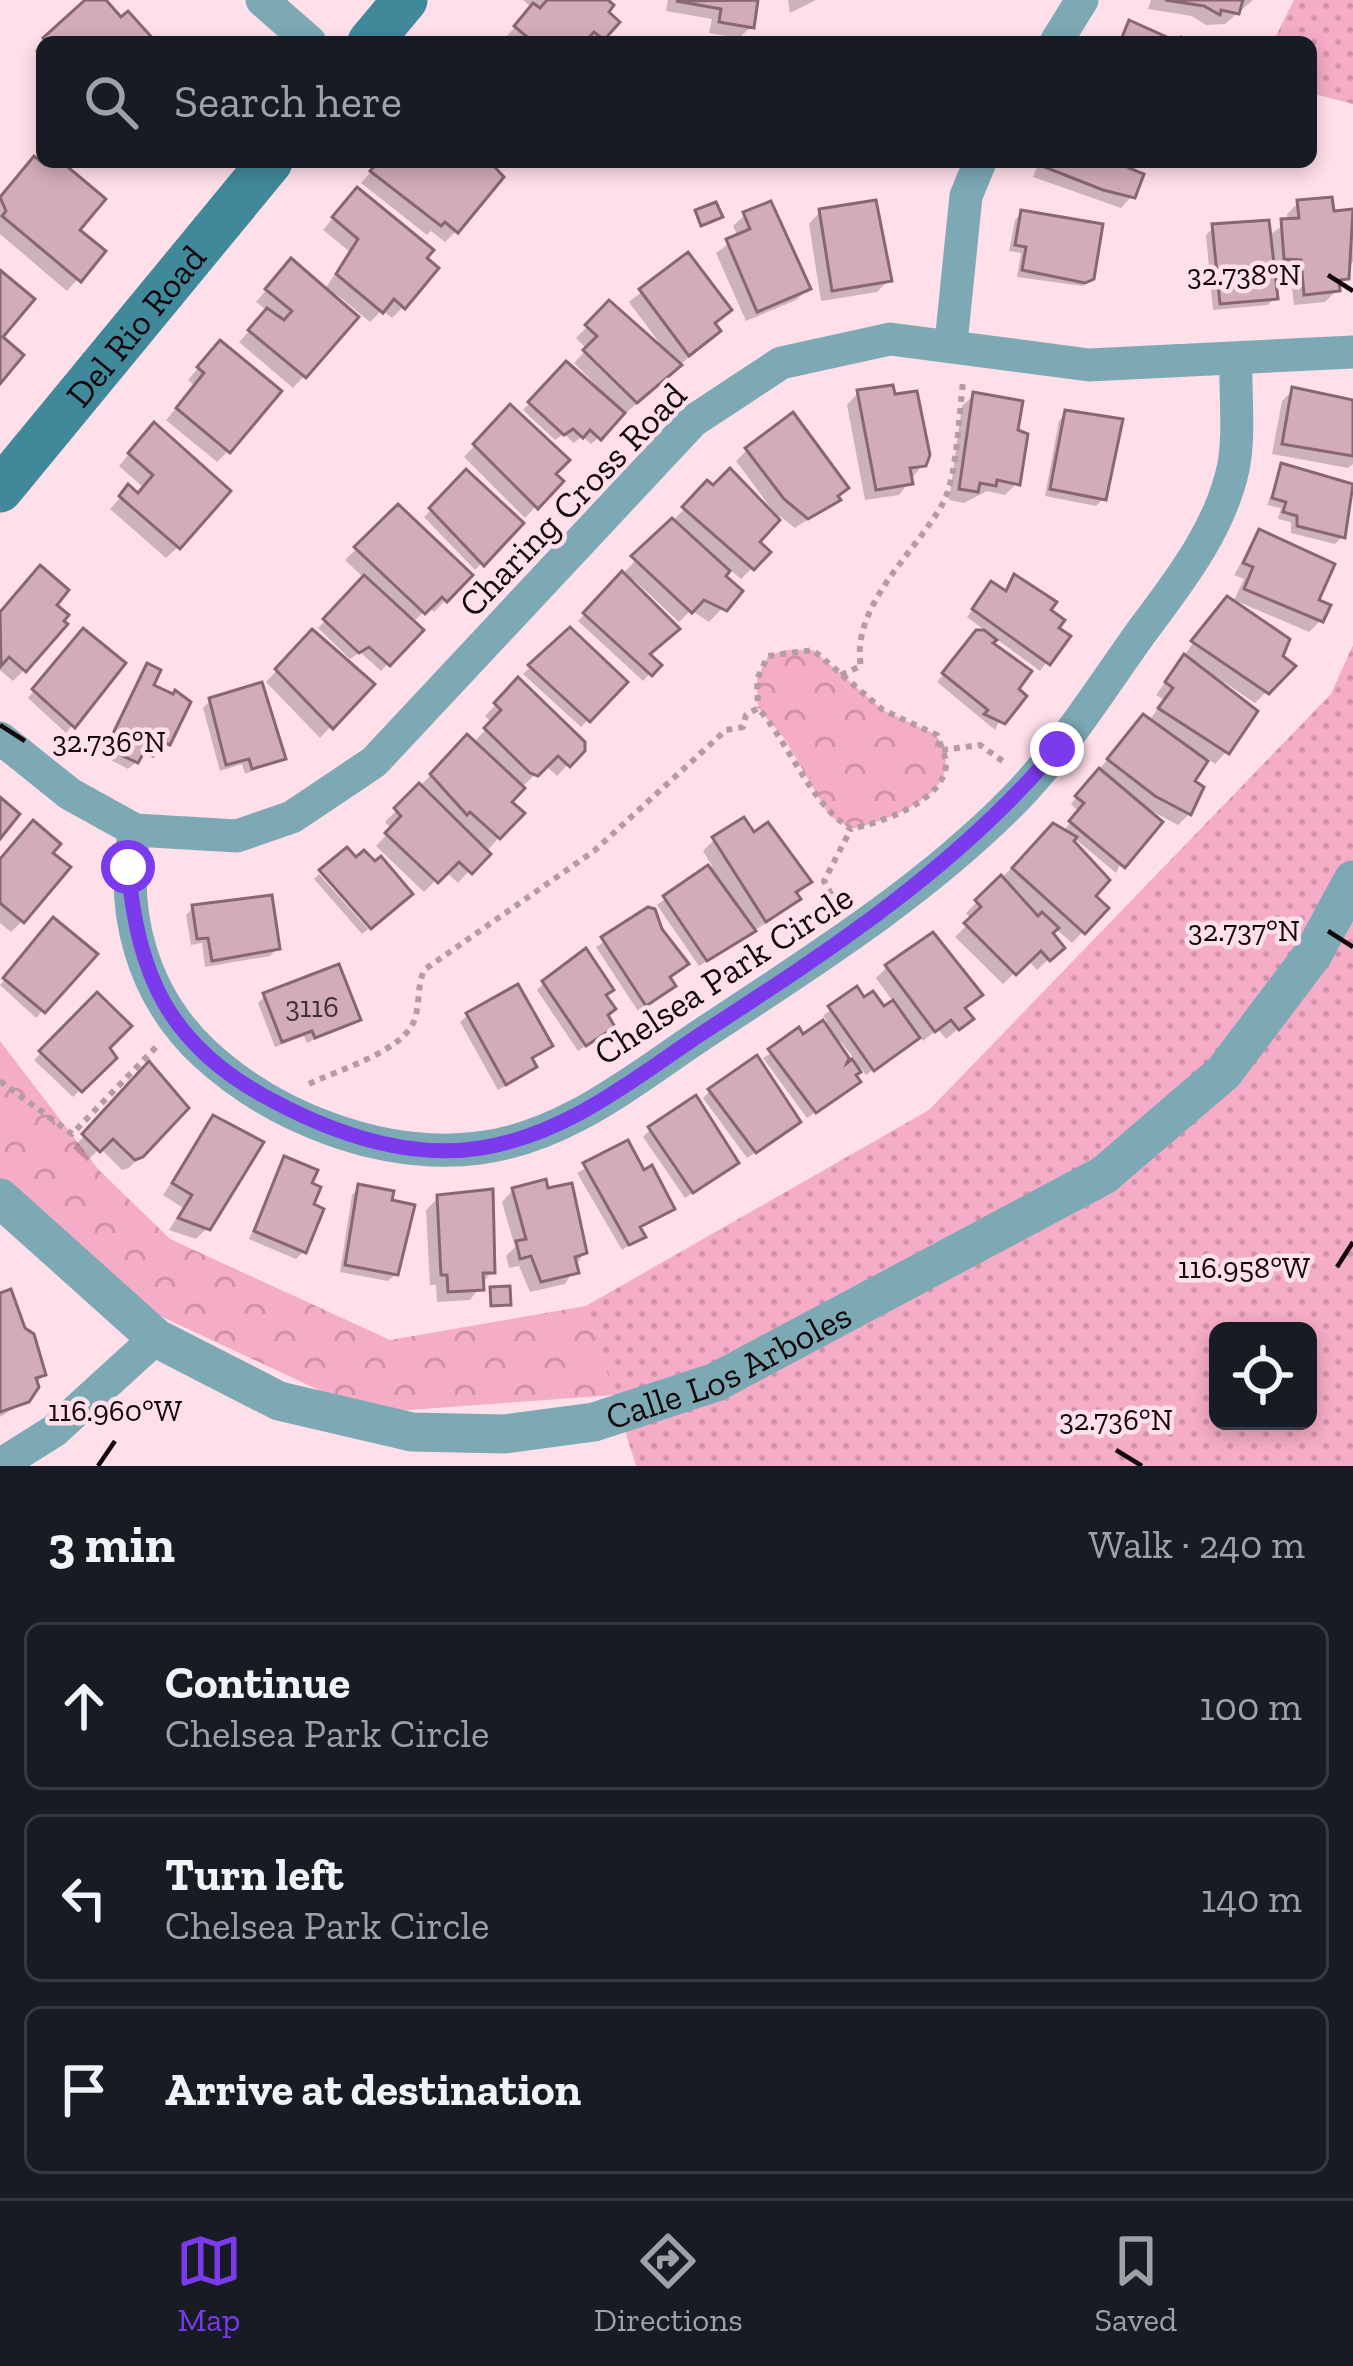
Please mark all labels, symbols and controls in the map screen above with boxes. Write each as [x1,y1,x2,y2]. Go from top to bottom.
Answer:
search box [36,36,1317,168]
icon: search [78,69,144,135]
text: Search here [174,75,402,129]
street label: Del Rio Road [57,236,215,415]
text: 32.738°N [1187,257,1301,293]
street label: Charing Cross Road [450,373,695,625]
route end [1030,722,1084,776]
text: 32.736°N [52,724,166,760]
route start [101,840,155,894]
street label: Chelsea Park Circle [586,875,861,1074]
text: 32.737°N [1188,913,1300,949]
house number: 3116 [285,989,339,1025]
text: 116.958°W [1178,1250,1310,1286]
street label: Calle Los Arboles [600,1293,858,1439]
map controls [1209,1322,1317,1430]
button: locate [1209,1322,1317,1430]
text: 116.960°W [48,1393,182,1429]
text: 32.736°N [1059,1402,1173,1438]
text: 3 min [48,1514,175,1575]
text: Walk · 240 m [1088,1521,1305,1568]
text: Continue [165,1656,350,1710]
icon: ahead [51,1673,117,1739]
text: 100 m [1200,1683,1302,1730]
text: Chelsea Park Circle [165,1710,489,1757]
text: Turn left [165,1848,343,1902]
icon: left [51,1865,117,1931]
text: 140 m [1201,1875,1302,1922]
text: Chelsea Park Circle [165,1902,489,1949]
icon: arrive [51,2057,117,2123]
text: Arrive at destination [165,2063,581,2117]
tab: Map [176,2228,242,2339]
tab: Directions [594,2228,743,2339]
tab: Saved [1094,2228,1177,2339]

